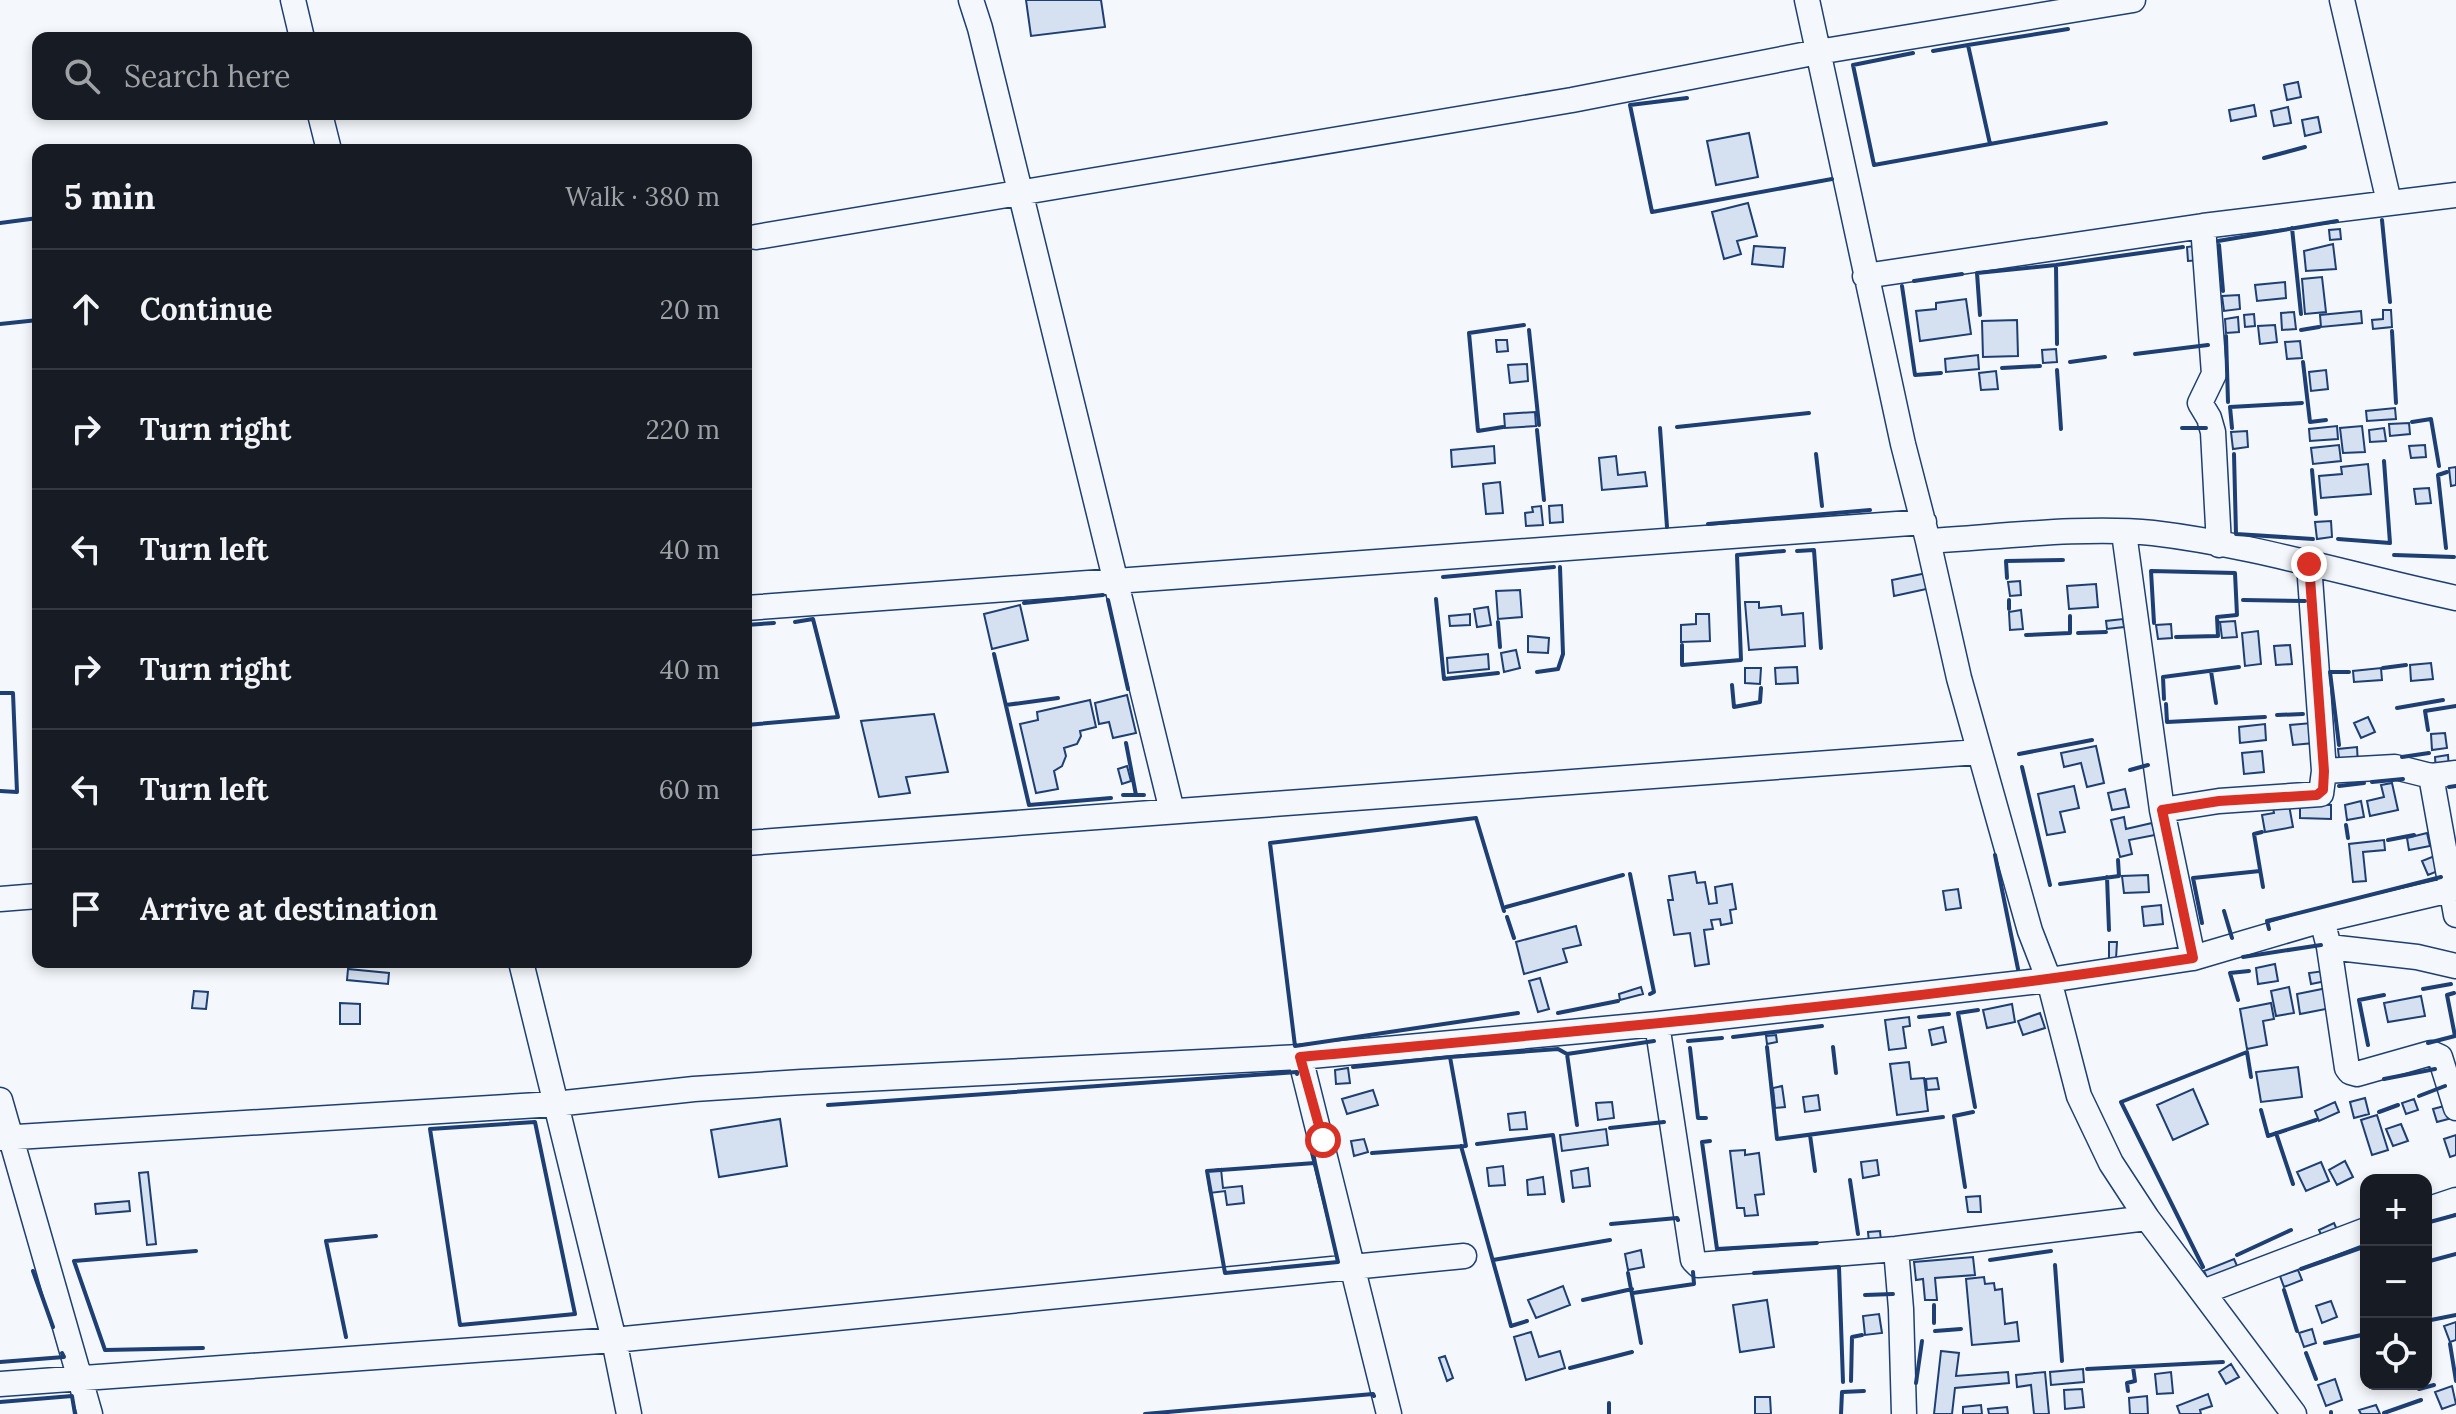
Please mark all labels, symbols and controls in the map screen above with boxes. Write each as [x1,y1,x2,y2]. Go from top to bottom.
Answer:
search box [32,32,752,120]
icon: search [60,54,104,98]
text: Search here [124,57,291,95]
text: 5 min [64,175,155,218]
text: Walk · 380 m [565,180,720,213]
icon: ahead [64,287,108,331]
text: Continue [140,290,272,328]
text: 20 m [660,293,720,326]
icon: right [64,407,108,451]
text: Turn right [140,410,291,448]
text: 220 m [646,413,720,446]
icon: left [64,527,108,571]
text: Turn left [140,530,268,568]
text: 40 m [660,533,720,566]
route end [2291,546,2327,582]
icon: right [64,647,108,691]
text: Turn right [140,650,291,688]
text: 40 m [660,653,720,686]
icon: left [64,767,108,811]
text: Turn left [140,770,268,808]
text: 60 m [659,773,720,806]
icon: arrive [64,887,108,931]
text: Arrive at destination [140,890,438,928]
route start [1305,1122,1341,1158]
map controls [2360,1174,2432,1390]
button: + [2360,1174,2432,1246]
button: − [2360,1246,2432,1318]
button: locate [2360,1318,2432,1390]

